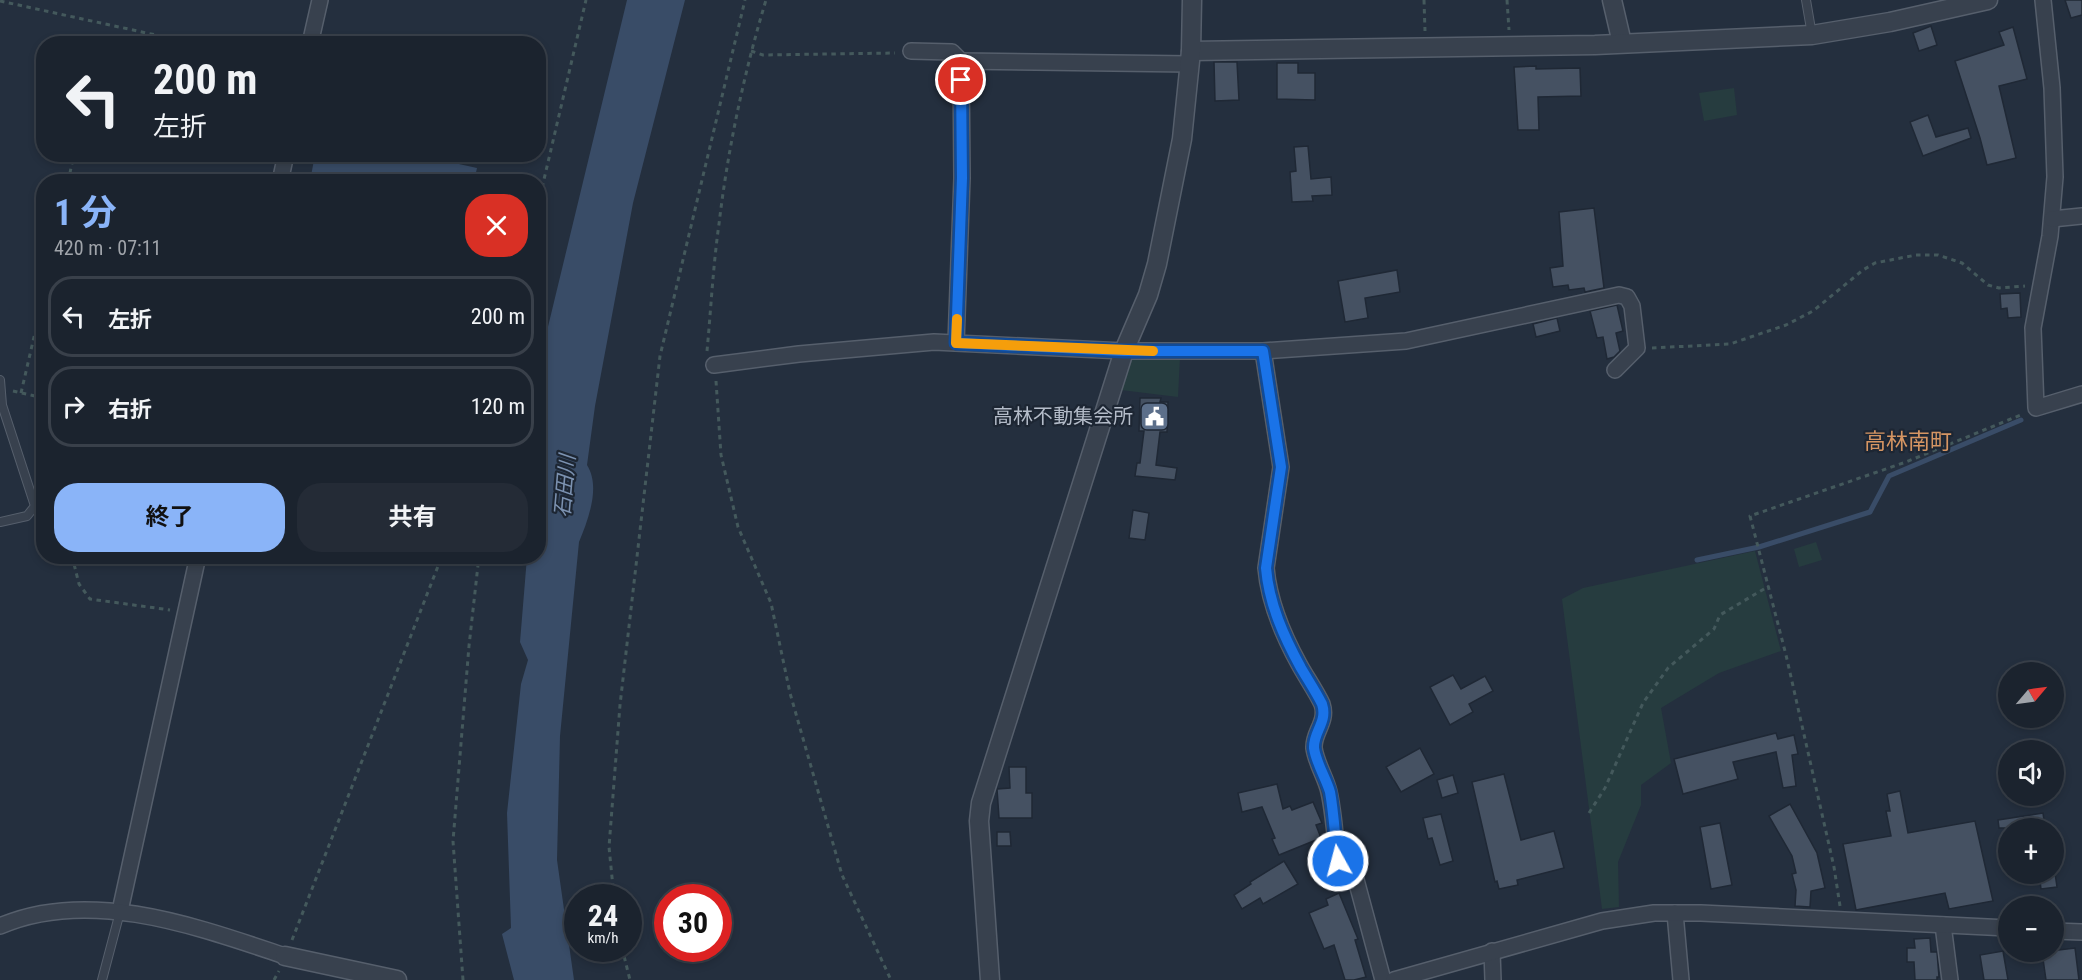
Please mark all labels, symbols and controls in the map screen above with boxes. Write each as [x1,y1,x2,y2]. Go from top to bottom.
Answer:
pin [935,54,986,105]
text: 200 m [153,55,258,104]
icon: left [54,60,132,138]
icon: arrive [944,63,977,96]
text: 左折 [153,111,207,143]
text: 1 分 [54,192,117,234]
button: close [465,194,528,257]
text: 420 m · 07:11 [54,236,161,260]
icon: left [57,300,90,333]
text: 200 m [471,304,525,329]
text: 左折 [108,307,152,332]
icon: right [57,390,90,423]
text: 120 m [471,394,525,419]
text: 右折 [108,397,152,422]
public building icon: 高林不動集会所 [1138,400,1170,432]
place label: 高林不動集会所 [993,404,1133,428]
district label: 高林南町 [1864,429,1952,454]
water label: 石田川 [550,452,580,518]
button: 終了 [54,483,285,552]
button: 共有 [297,483,528,552]
north arrow [1998,662,2064,728]
map controls [1998,662,2064,962]
button: sound [1998,740,2064,806]
button: + [1998,818,2064,884]
position arrow [1306,829,1370,893]
speed limit sign: 30 [654,884,732,962]
button: − [1998,896,2064,962]
text: 24 [588,898,618,933]
text: km/h [588,929,618,947]

